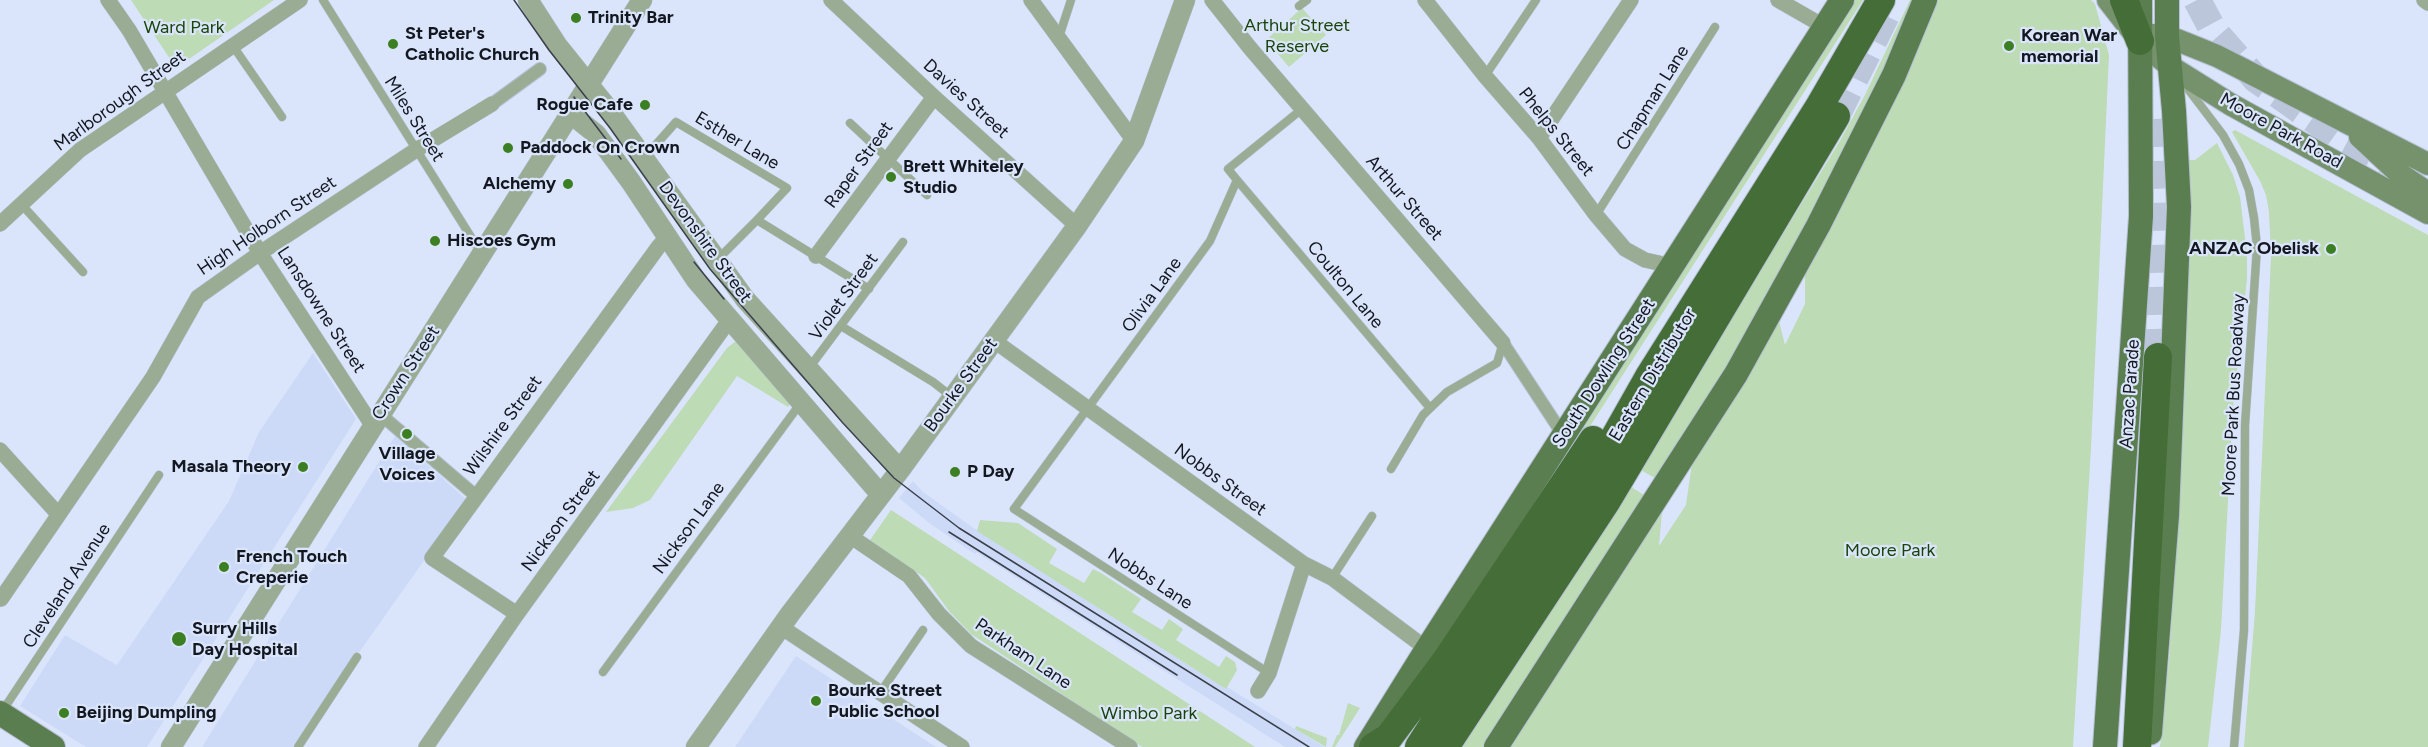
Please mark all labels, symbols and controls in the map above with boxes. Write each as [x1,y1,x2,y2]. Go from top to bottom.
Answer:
place label: Trinity Bar [588,7,674,29]
marker: Trinity Bar [569,11,583,25]
park label: Arthur Street Reserve [1244,15,1350,57]
park label: Ward Park [143,17,225,39]
place label: St Peter's Catholic Church [405,23,539,66]
place label: Korean War memorial [2021,25,2117,68]
marker: St Peter's Catholic Church [386,37,400,51]
marker: Korean War memorial [2002,39,2016,53]
street label: Chapman Lane [1612,41,1694,155]
street label: Marlborough Street [50,46,190,156]
street label: Davies Street [919,55,1013,143]
street label: Miles Street [379,72,449,166]
street label: Phelps Street [1514,83,1598,181]
street label: Moore Park Road [2216,88,2346,174]
place label: Rogue Cafe [536,94,633,116]
marker: Rogue Cafe [638,98,652,112]
street label: Esther Lane [691,107,783,175]
street label: Raper Street [820,117,898,213]
place label: Paddock On Crown [520,137,680,159]
marker: Paddock On Crown [501,141,515,155]
street label: Arthur Street [1361,151,1447,245]
place label: Brett Whiteley Studio [903,156,1024,198]
marker: Brett Whiteley Studio [884,170,898,184]
street label: High Holborn Street [194,172,340,280]
place label: Alchemy [483,173,556,195]
marker: Alchemy [561,177,575,191]
street label: Devonshire Street [654,177,756,307]
place label: Hiscoes Gym [447,230,556,252]
marker: Hiscoes Gym [428,234,442,248]
street label: Coulton Lane [1302,237,1388,333]
place label: ANZAC Obelisk [2189,238,2319,260]
marker: ANZAC Obelisk [2324,242,2338,256]
street label: Lansdowne Street [272,243,370,377]
street label: Violet Street [805,249,883,345]
street label: Olivia Lane [1117,253,1187,337]
street label: Moore Park Bus Roadway [2218,293,2250,497]
street label: South Dowling Street [1548,295,1660,451]
street label: Eastern Distributor [1605,305,1701,445]
street label: Crown Street [367,322,445,424]
street label: Bourke Street [920,334,1002,436]
street label: Anzac Parade [2115,339,2145,449]
street label: Wilshire Street [459,372,547,480]
marker: Village Voices [400,427,414,441]
street label: Nobbs Street [1170,439,1270,521]
place label: Village Voices [379,443,435,486]
place label: Masala Theory [171,456,291,478]
marker: Masala Theory [296,460,310,474]
place label: P Day [967,461,1014,483]
marker: P Day [948,465,962,479]
street label: Nickson Street [517,466,605,576]
street label: Nickson Lane [648,478,730,578]
street label: Cleveland Avenue [19,520,115,652]
park label: Moore Park [1845,540,1935,562]
street label: Nobbs Lane [1104,544,1196,614]
place label: French Touch Creperie [236,546,347,588]
marker: French Touch Creperie [217,560,231,574]
street label: Parkham Lane [971,614,1075,694]
place label: Surry Hills Day Hospital [192,618,298,660]
marker: Surry Hills Day Hospital [170,630,188,648]
place label: Bourke Street Public School [828,680,942,722]
marker: Bourke Street Public School [809,694,823,708]
place label: Beijing Dumpling [76,702,217,724]
park label: Wimbo Park [1101,703,1197,725]
marker: Beijing Dumpling [57,706,71,720]

